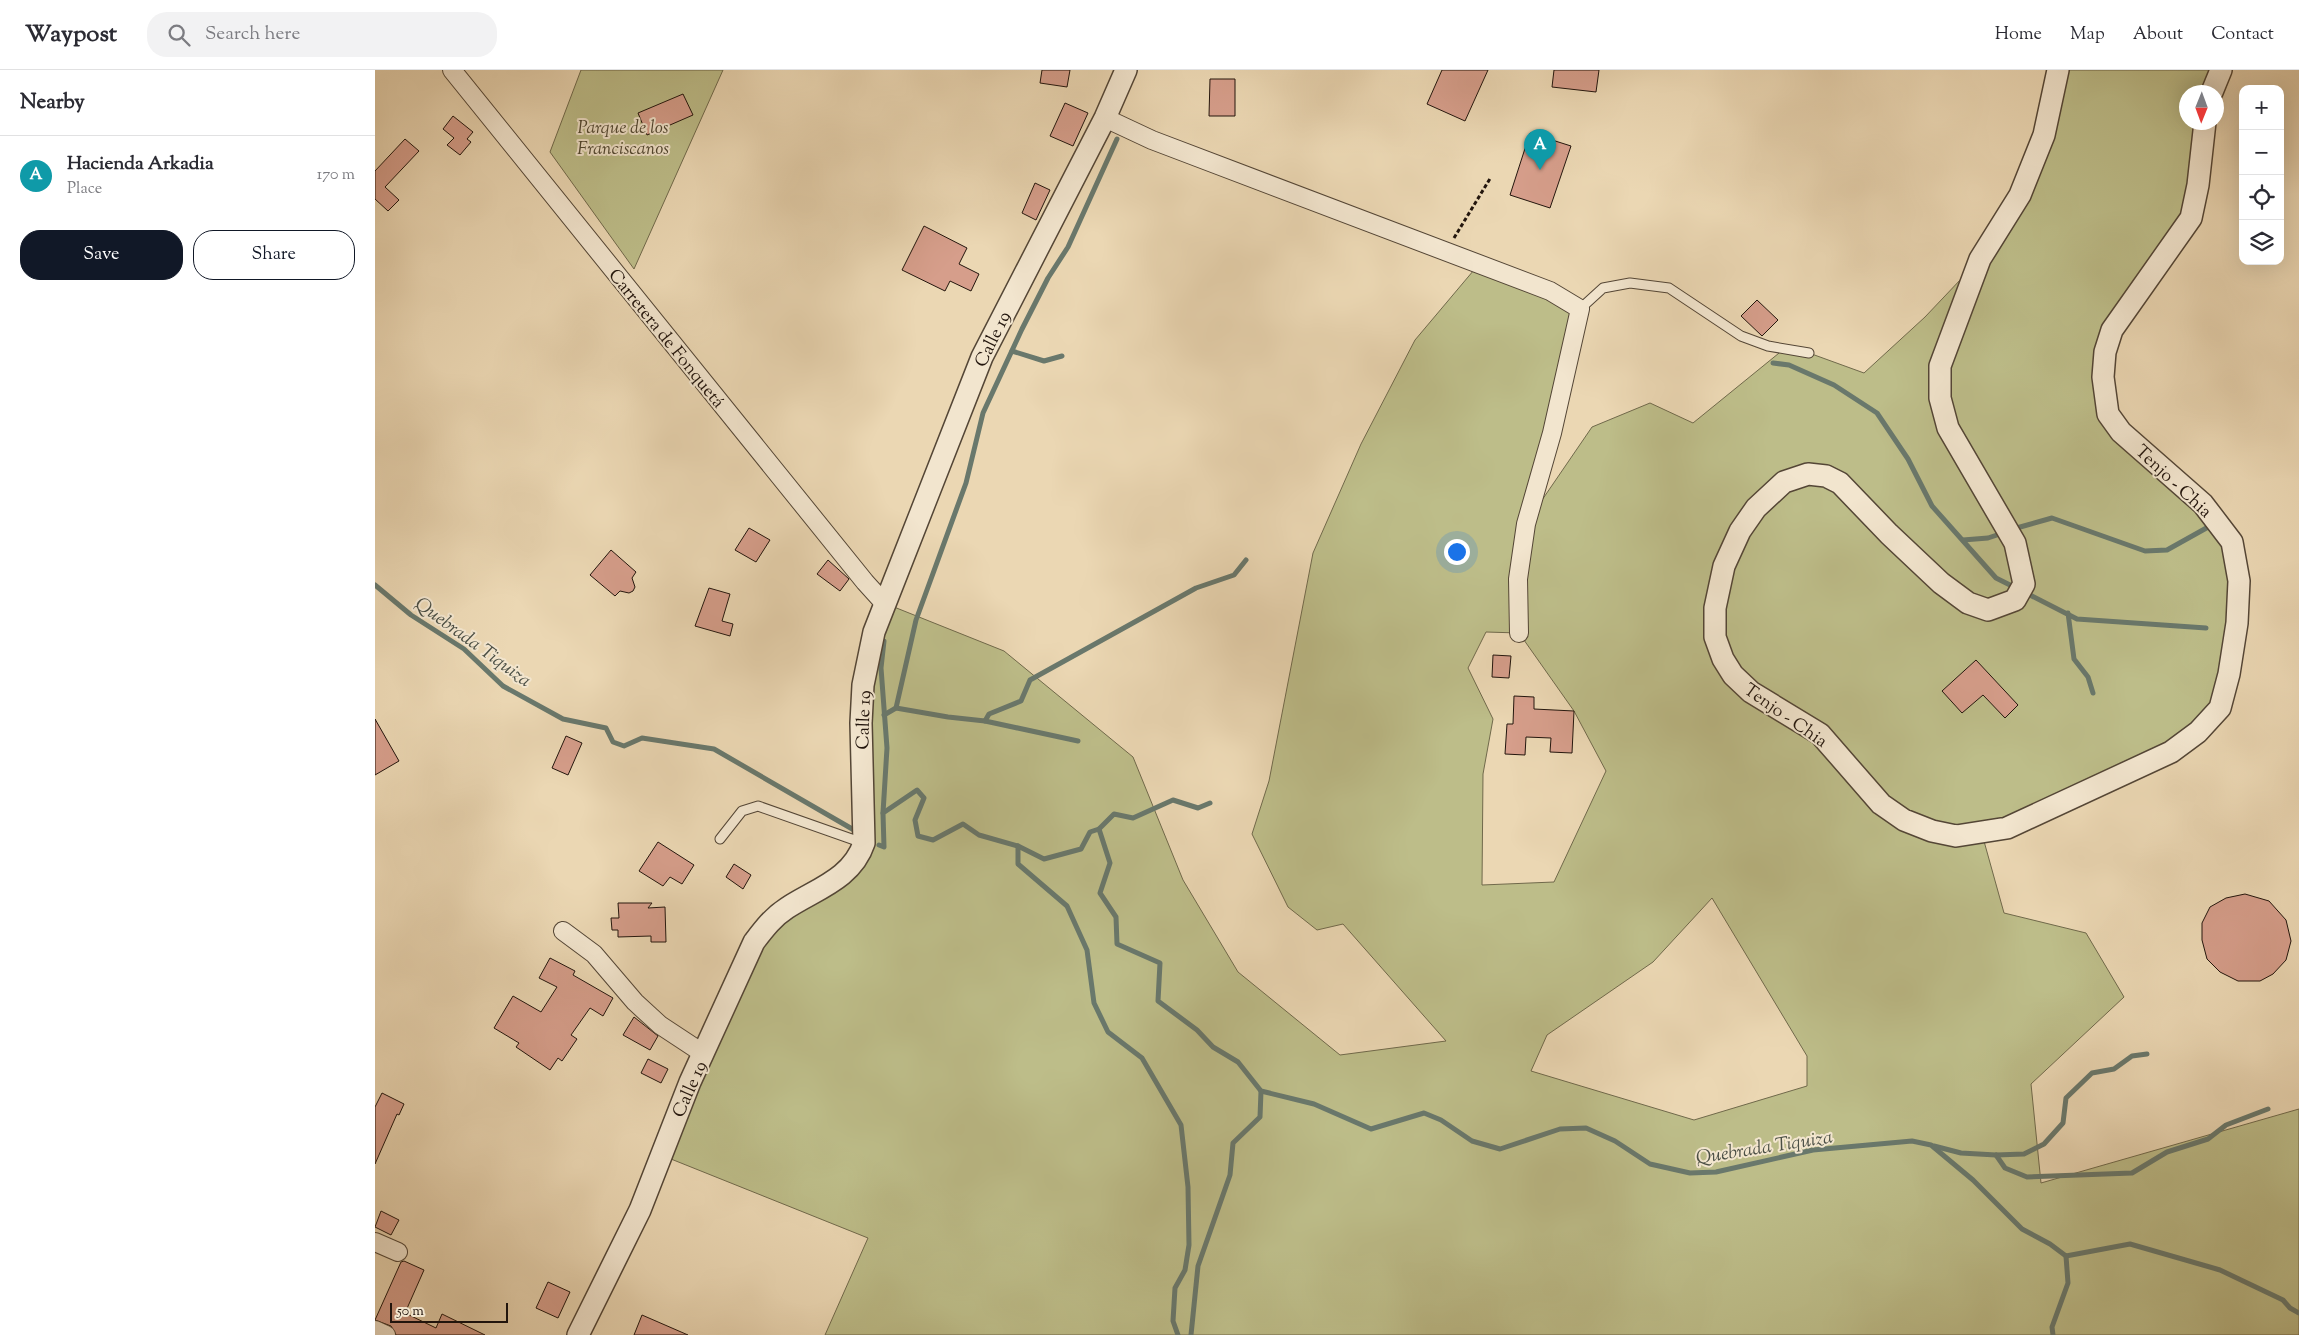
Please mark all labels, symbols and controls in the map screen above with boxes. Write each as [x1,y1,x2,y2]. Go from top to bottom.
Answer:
search box [147,12,497,57]
text: Waypost [25,18,117,52]
icon: search [165,21,193,49]
text: Search here [205,21,300,48]
text: Home [1995,22,2042,48]
text: Map [2070,22,2105,48]
text: About [2133,22,2183,48]
text: Contact [2211,22,2274,48]
north arrow [2179,85,2224,130]
map controls [2239,85,2284,265]
button: + [2239,85,2284,130]
text: Nearby [20,88,85,118]
park label: Parque de los Franciscanos [577,116,669,163]
pin: A [1524,129,1556,170]
button: − [2239,130,2284,175]
text: Hacienda Arkadia [67,151,214,178]
text: A [30,164,43,187]
text: 170 m [317,164,355,187]
button: locate [2239,175,2284,220]
text: Place [67,178,102,201]
button: layers [2239,220,2284,265]
button: Save [20,230,183,280]
button: Share [193,230,355,280]
street label: Carretera de Fonquetá [601,264,730,415]
street label: Calle 19 [969,307,1019,372]
street label: Tenjo - Chia [2128,440,2217,525]
your location [1444,539,1470,565]
water label: Quebrada Tiquiza [409,592,536,695]
street label: Tenjo - Chia [1738,678,1832,755]
street label: Calle 19 [851,690,879,750]
street label: Calle 19 [667,1057,715,1122]
water label: Quebrada Tiquiza [1694,1124,1835,1173]
scale bar [390,1300,507,1323]
text: 50 m [397,1302,424,1322]

